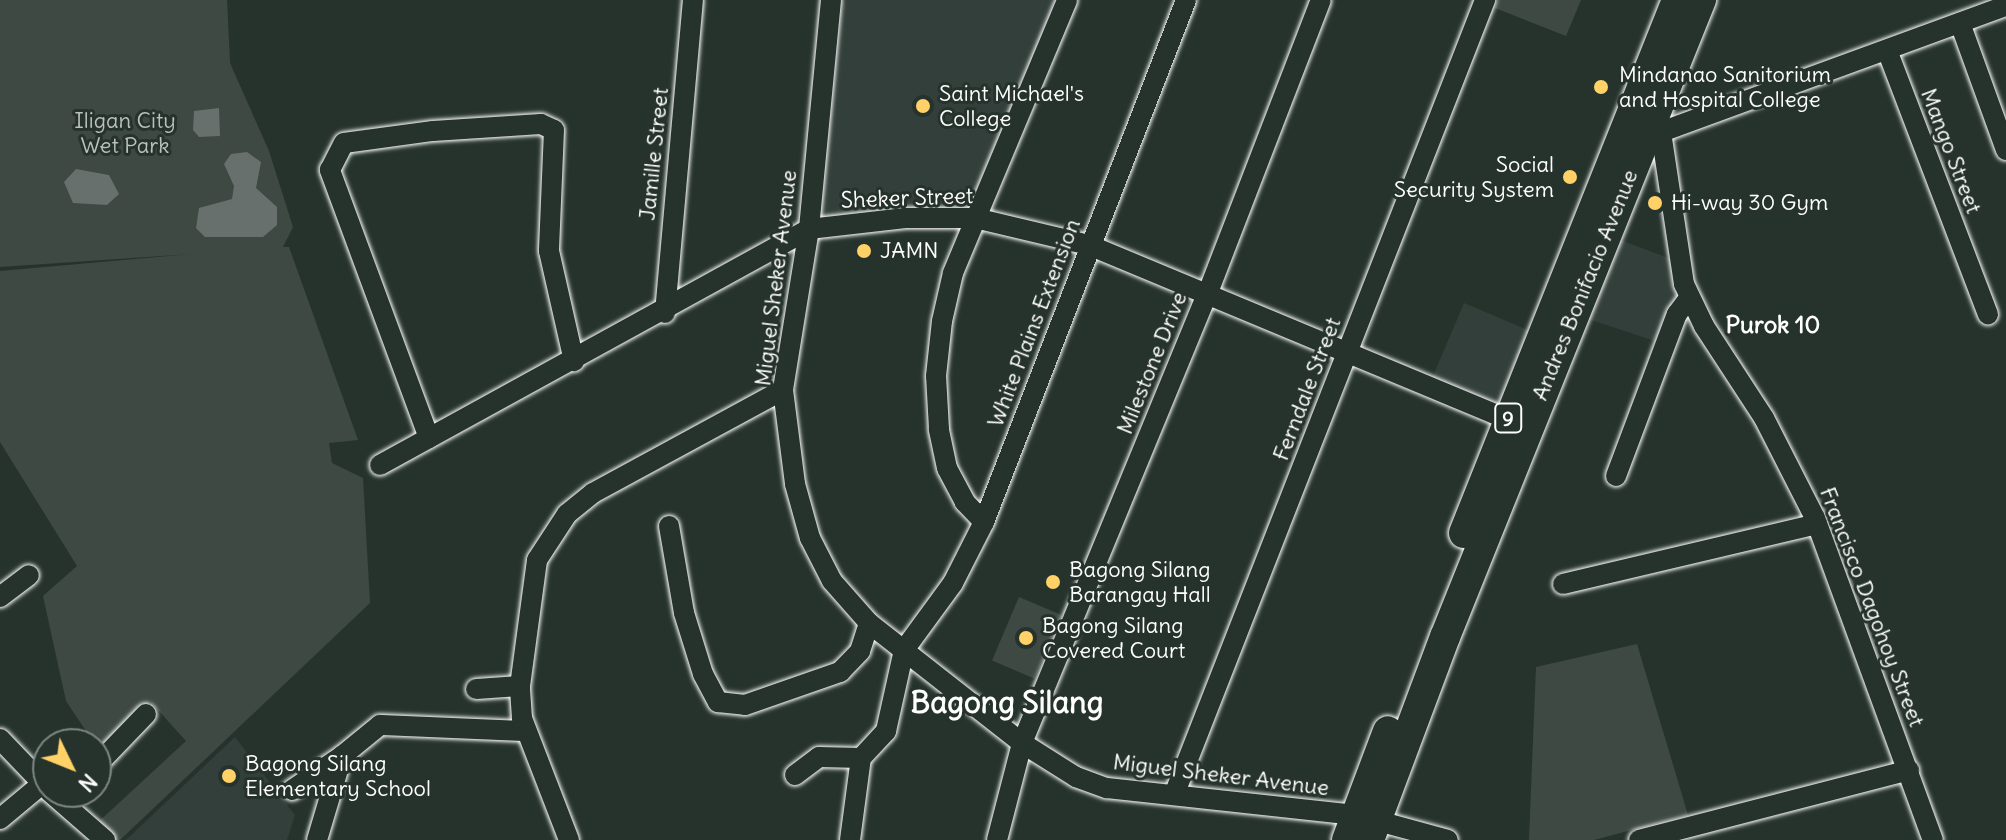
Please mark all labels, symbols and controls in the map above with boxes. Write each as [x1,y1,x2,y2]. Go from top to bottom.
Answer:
place label: Mindanao Sanitorium and Hospital College [1619,61,1831,112]
marker: Mindanao Sanitorium and Hospital College [1590,76,1612,98]
place label: Saint Michael's College [939,80,1084,132]
street label: Mango Street [1915,85,1987,217]
street label: Jamille Street [634,86,674,222]
marker: Saint Michael's College [914,97,932,115]
park label: Iligan City Wet Park [74,107,176,158]
place label: Social Security System [1394,151,1554,202]
street label: Andres Bonifacio Avenue [1527,166,1643,404]
marker: Social Security System [1561,168,1579,186]
street label: Miguel Sheker Avenue [750,169,802,387]
street label: Sheker Street [840,182,974,214]
place label: Hi-way 30 Gym [1671,190,1828,216]
marker: Hi-way 30 Gym [1646,194,1664,212]
street label: White Plains Extension [982,215,1086,431]
place label: JAMN [880,238,939,264]
marker: JAMN [855,242,873,260]
street label: Milestone Drive [1111,288,1193,438]
district label: Purok 10 [1726,311,1820,339]
street label: Ferndale Street [1268,314,1346,464]
road number: 9 [1494,402,1522,434]
street label: Francisco Dagohoy Street [1814,483,1930,731]
place label: Bagong Silang Barangay Hall [1069,556,1211,608]
marker: Bagong Silang Barangay Hall [1044,573,1062,591]
place label: Bagong Silang Covered Court [1042,612,1185,664]
marker: Bagong Silang Covered Court [1017,629,1035,647]
district label: Bagong Silang [911,684,1103,720]
north arrow [32,728,112,808]
street label: Miguel Sheker Avenue [1112,749,1330,801]
place label: Bagong Silang Elementary School [245,750,431,802]
marker: Bagong Silang Elementary School [220,767,238,785]
text: N [73,768,104,798]

